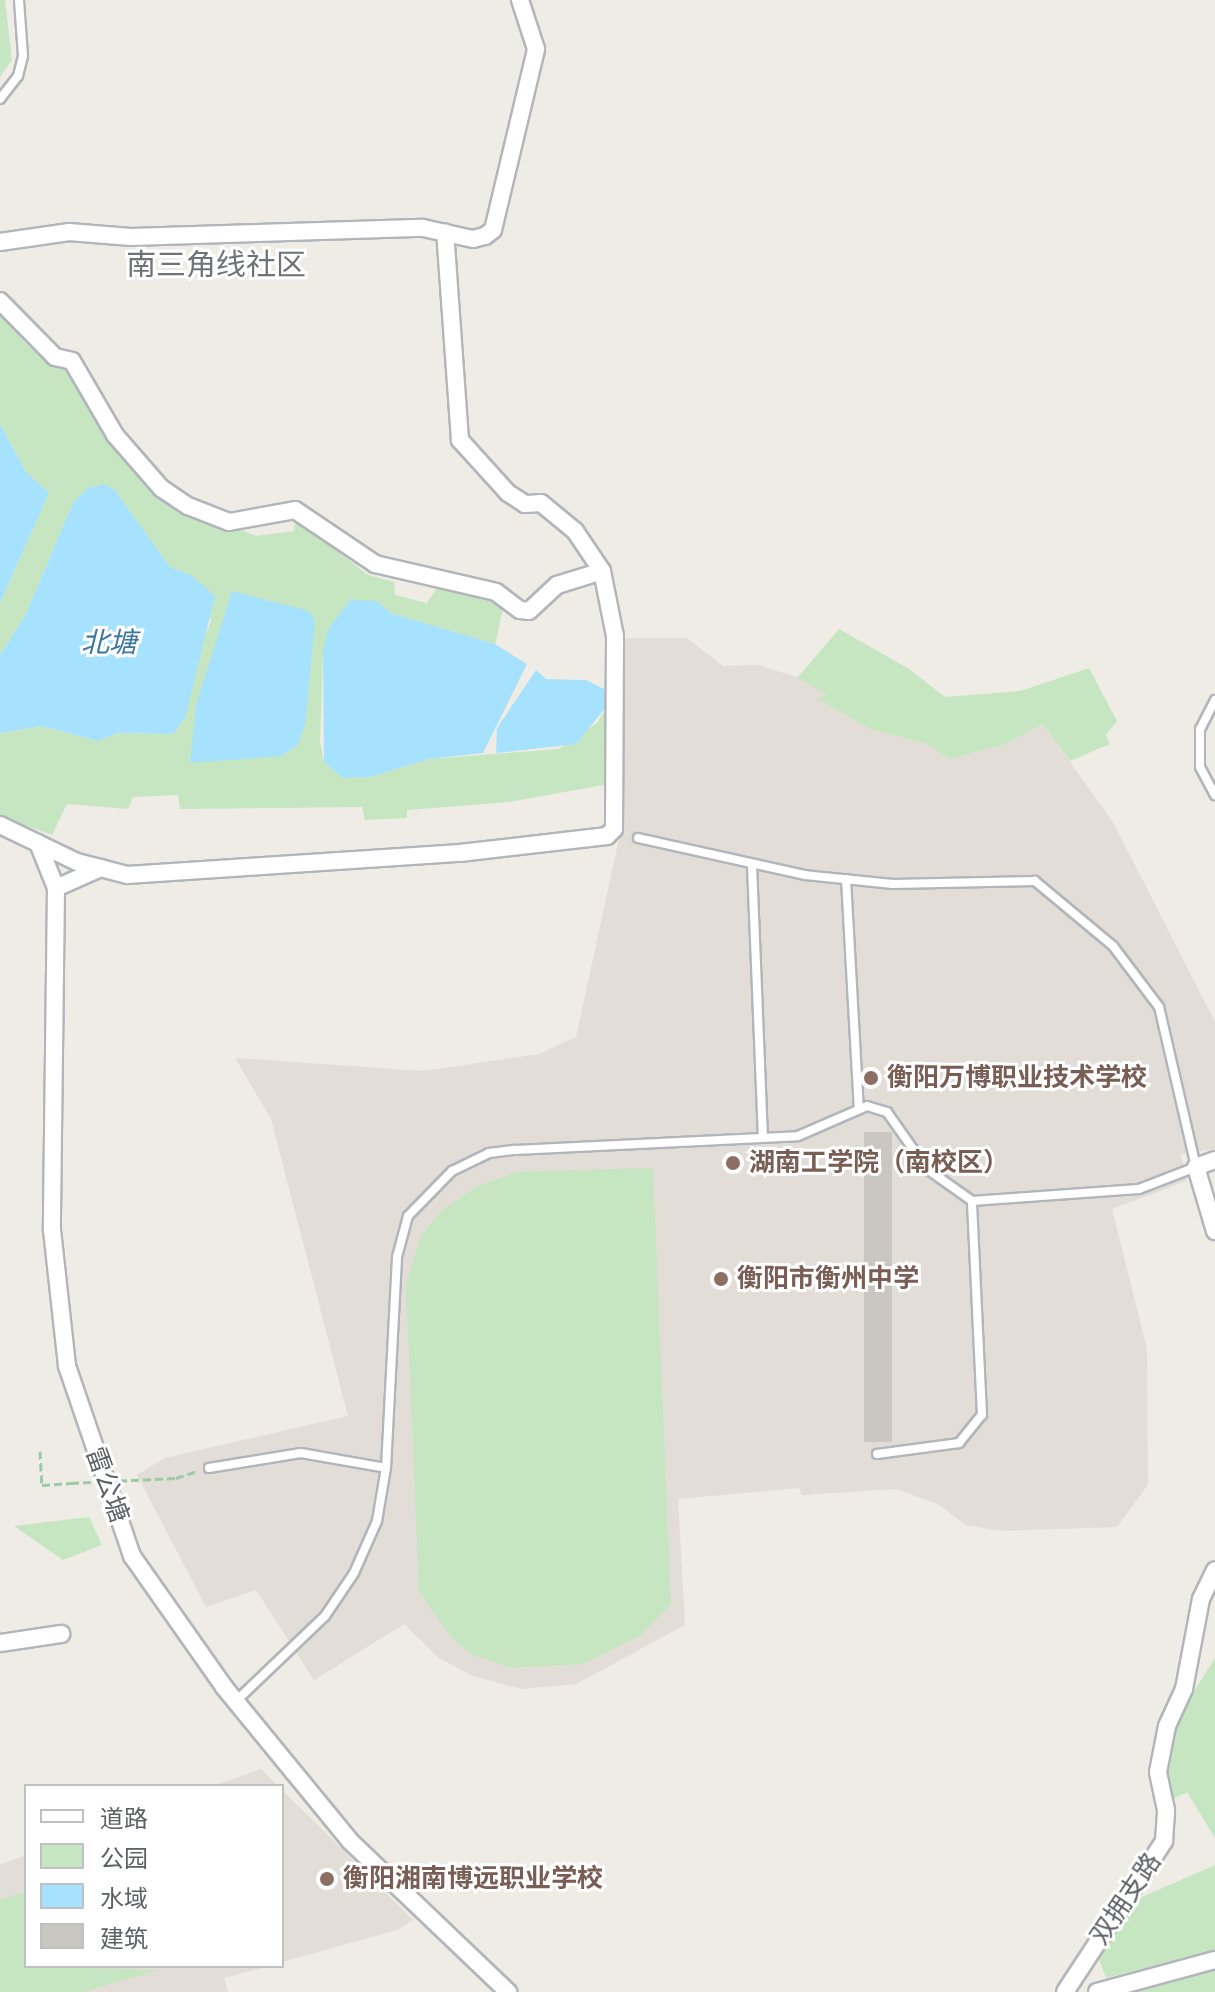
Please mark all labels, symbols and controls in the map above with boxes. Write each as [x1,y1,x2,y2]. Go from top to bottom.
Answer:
district label: 南三角线社区 [126,247,306,283]
water label: 北塘 [81,626,137,660]
place label: 衡阳万博职业技术学校 [887,1062,1147,1094]
marker: 衡阳万博职业技术学校 [862,1069,880,1087]
place label: 湖南工学院（南校区） [749,1147,1009,1179]
marker: 湖南工学院（南校区） [724,1154,742,1172]
place label: 衡阳市衡州中学 [737,1263,919,1295]
marker: 衡阳市衡州中学 [712,1270,730,1288]
street label: 雷公塘 [79,1443,135,1527]
legend [24,1784,284,1968]
text: 道路 [100,1805,148,1833]
text: 公园 [100,1845,148,1873]
street label: 双拥支路 [1084,1847,1168,1951]
place label: 衡阳湘南博远职业学校 [343,1863,603,1895]
marker: 衡阳湘南博远职业学校 [318,1870,336,1888]
text: 水域 [100,1885,148,1913]
text: 建筑 [100,1925,148,1953]

